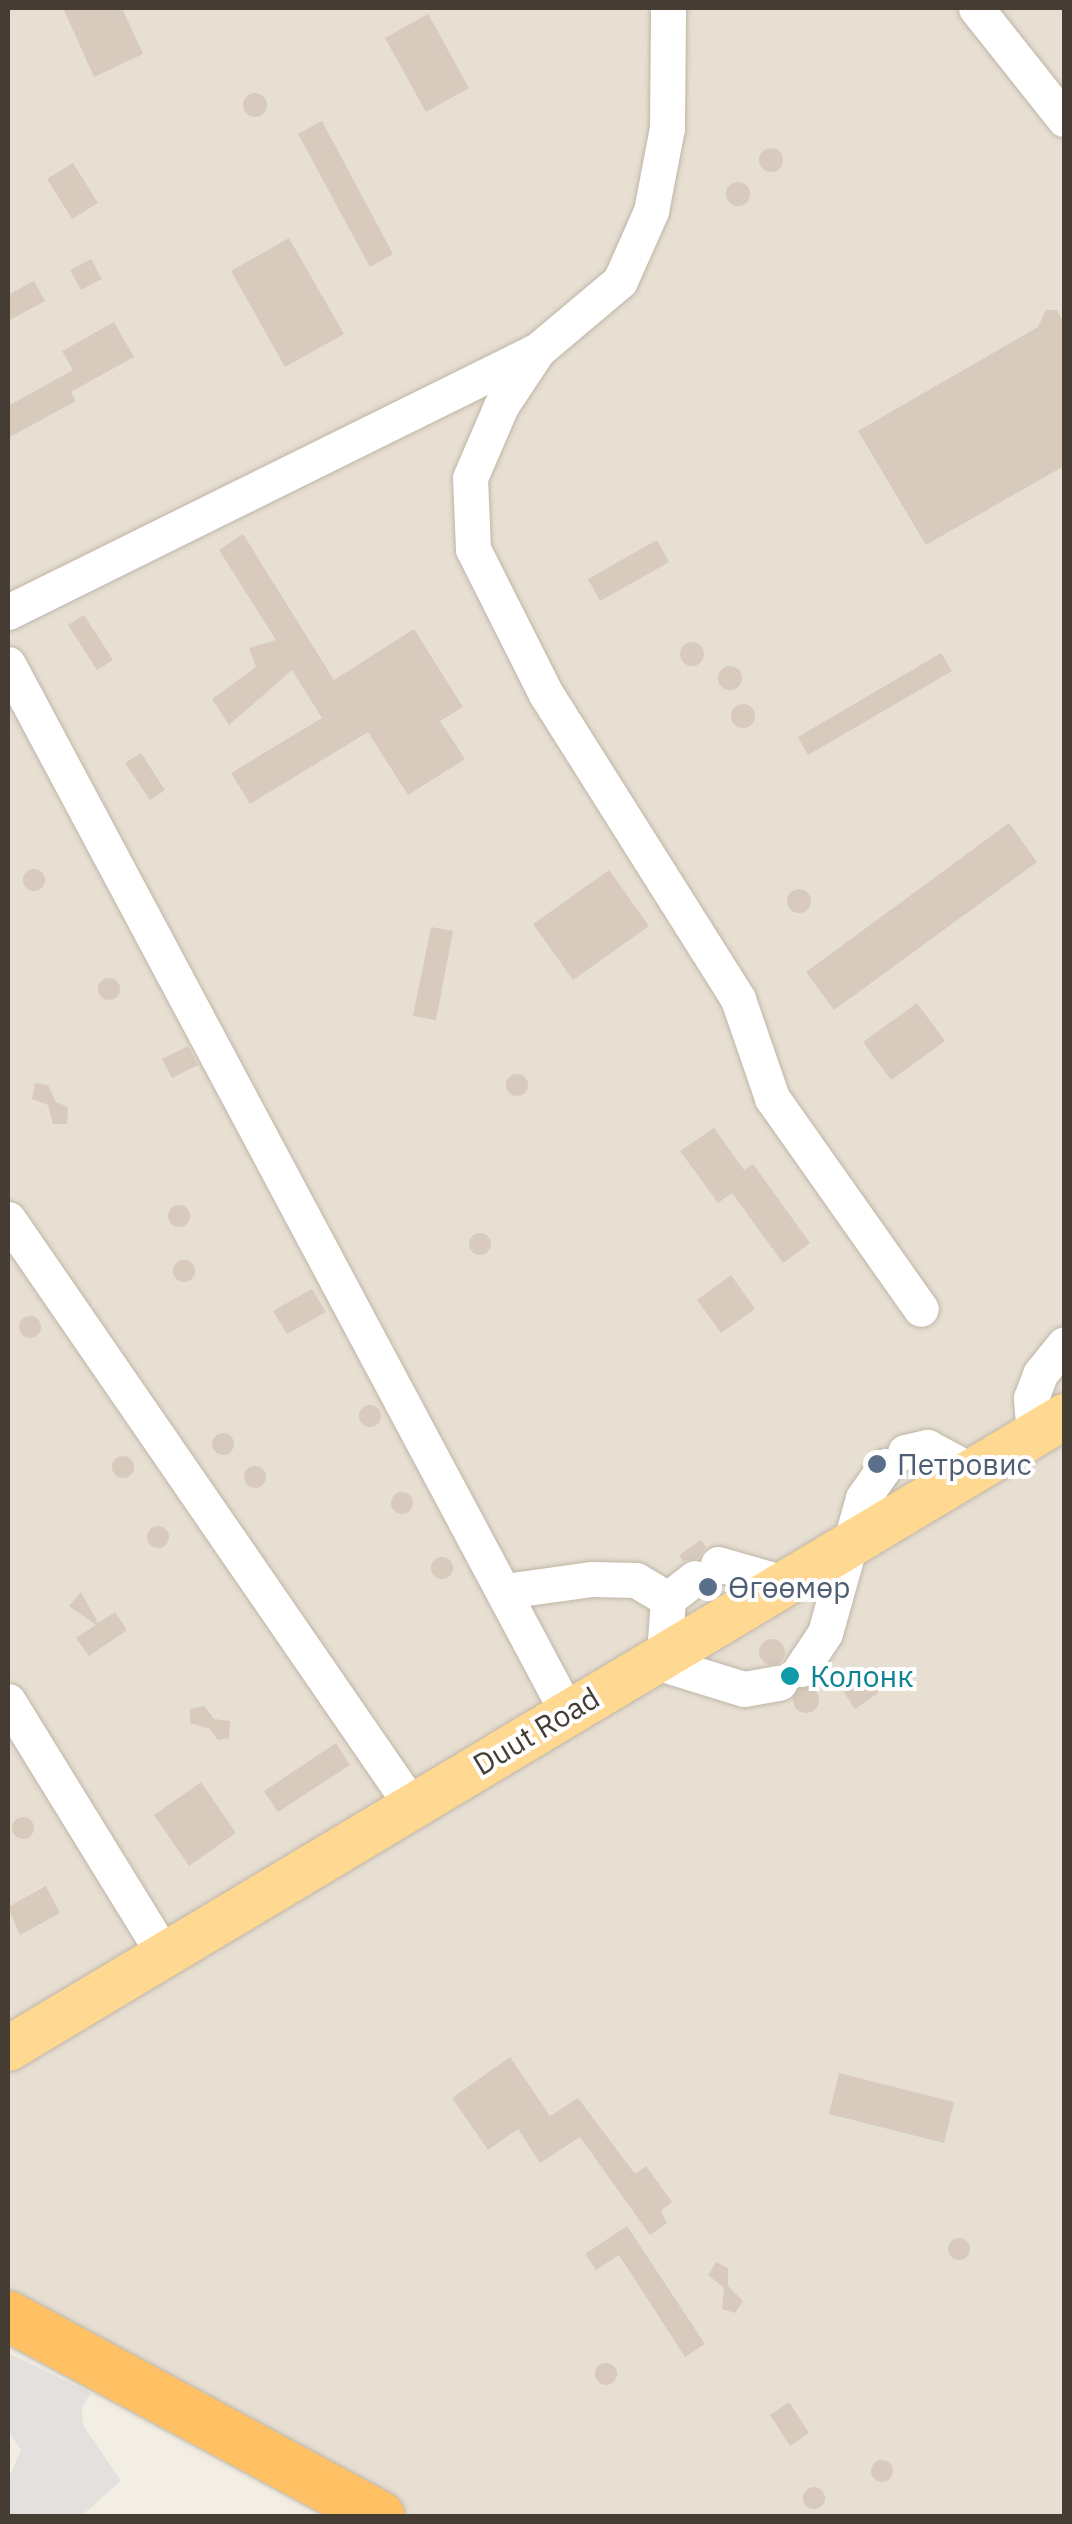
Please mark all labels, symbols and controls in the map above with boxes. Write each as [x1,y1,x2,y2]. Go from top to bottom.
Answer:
place label: Петровиc [897,1446,1032,1482]
marker: Петровиc [866,1453,888,1475]
place label: Өгөөмөр [728,1569,850,1605]
marker: Өгөөмөр [697,1576,719,1598]
place label: Колонк [810,1658,914,1694]
marker: Колонк [779,1665,801,1687]
street label: Duut Road [466,1679,606,1783]

